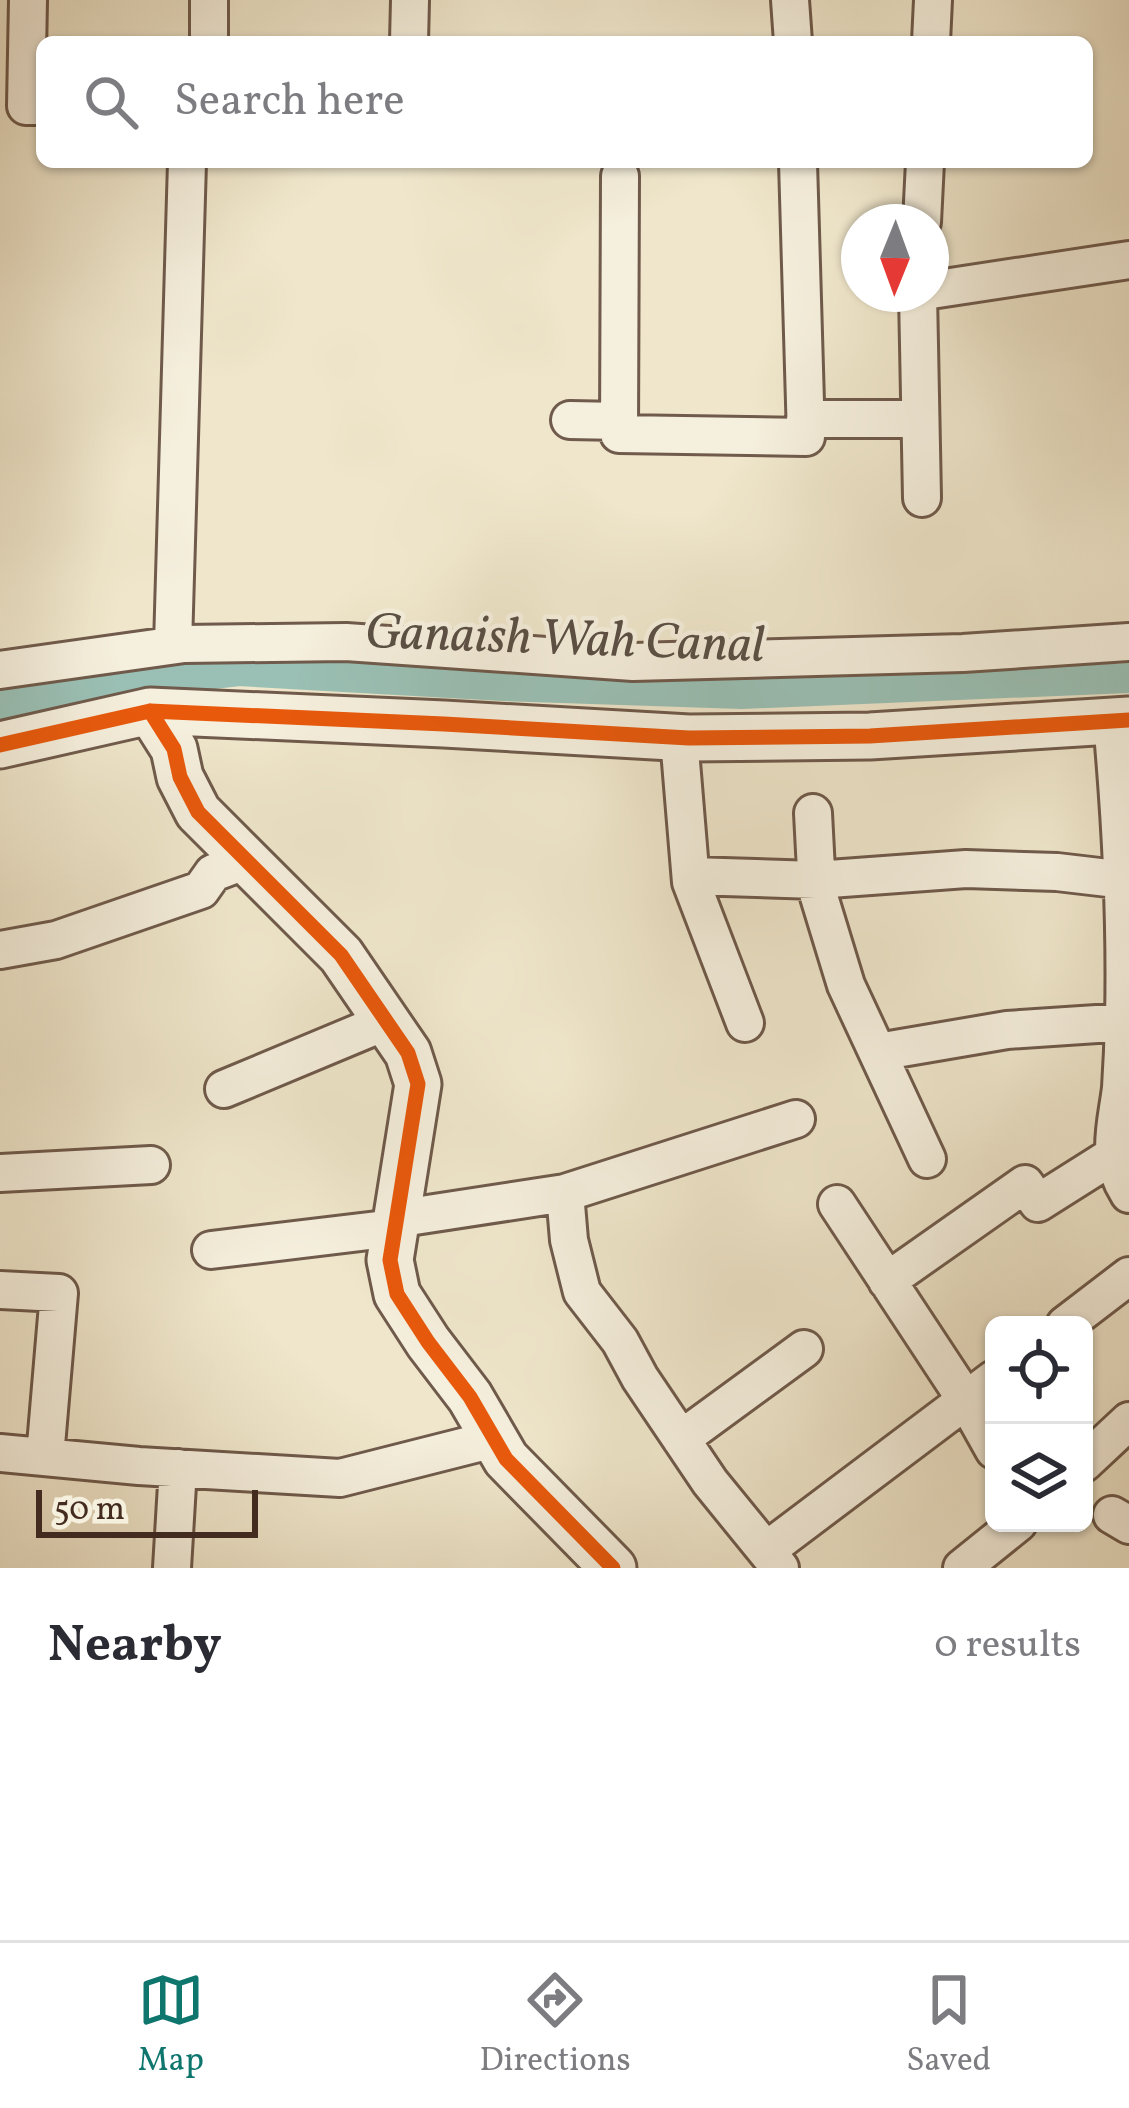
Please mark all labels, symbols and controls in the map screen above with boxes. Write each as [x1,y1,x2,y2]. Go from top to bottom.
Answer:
search box [36,36,1093,168]
icon: search [78,69,144,135]
text: Search here [174,71,405,134]
north arrow [841,204,949,312]
water label: Ganaish Wah Canal [364,598,766,683]
map controls [985,1316,1093,1532]
button: locate [985,1316,1093,1424]
button: layers [985,1424,1093,1532]
scale bar [36,1484,258,1537]
text: 50 m [54,1488,125,1534]
text: Nearby [48,1611,222,1682]
text: 0 results [934,1619,1081,1673]
tab: Map [138,1967,204,2085]
tab: Directions [479,1967,631,2085]
tab: Saved [906,1967,991,2085]

